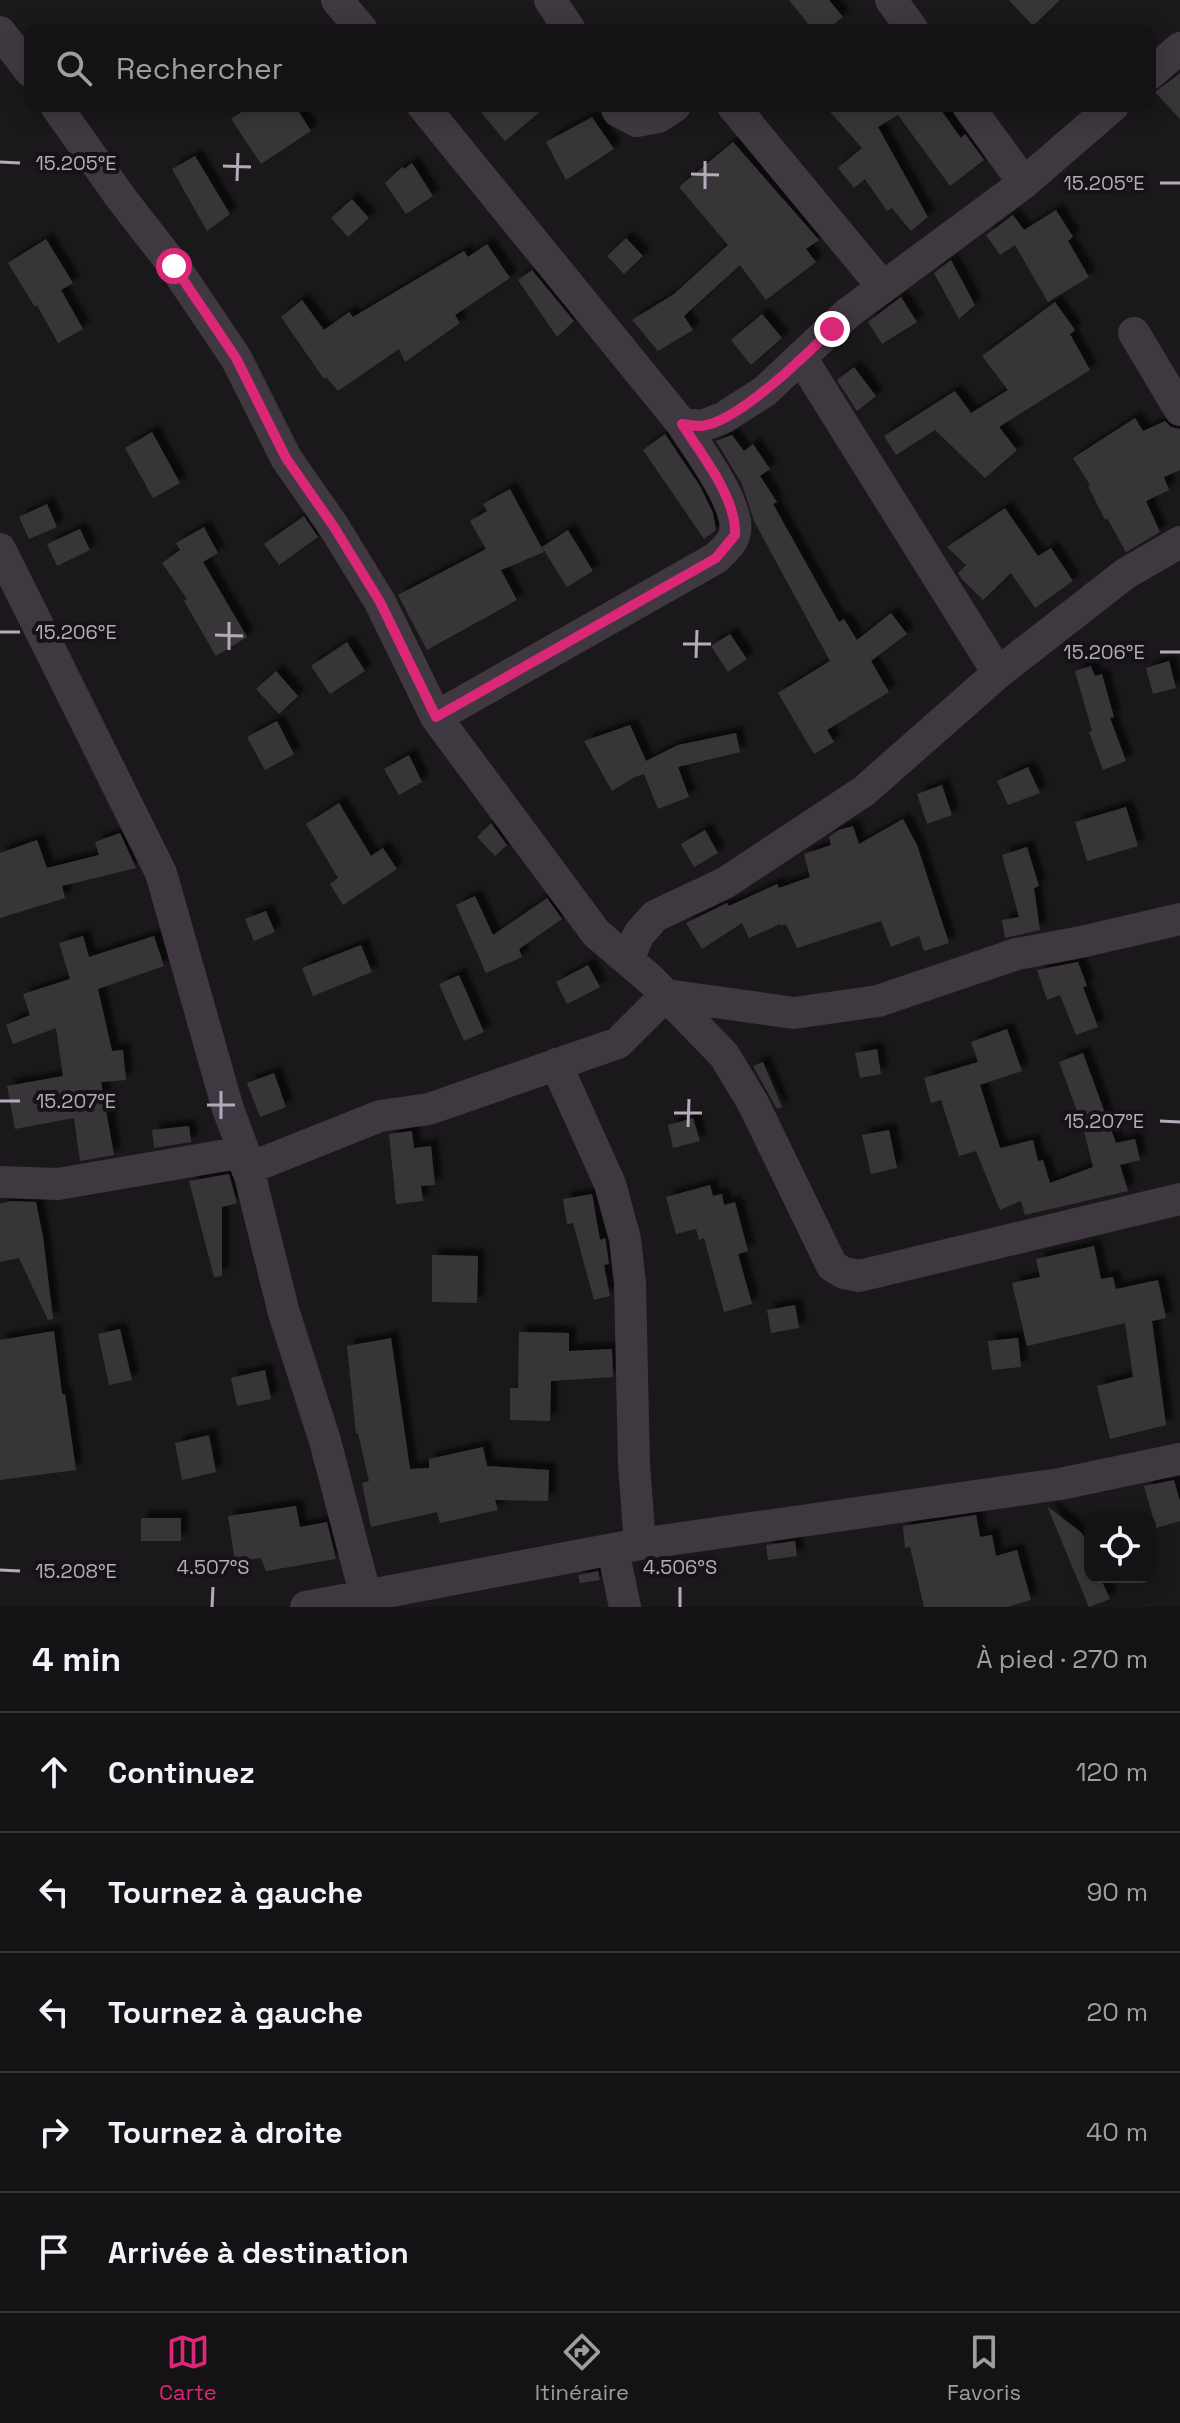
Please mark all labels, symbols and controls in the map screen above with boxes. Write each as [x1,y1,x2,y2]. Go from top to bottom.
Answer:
search box [24,24,1156,112]
icon: search [52,46,96,90]
text: Rechercher [116,49,283,88]
text: 15.205°E [35,150,117,176]
text: 15.205°E [1063,170,1145,196]
route start [156,248,192,284]
route end [814,311,850,347]
text: 15.206°E [35,619,117,645]
text: 15.206°E [1063,639,1145,665]
text: 15.207°E [36,1088,116,1114]
text: 15.207°E [1064,1108,1144,1134]
map controls [1084,1511,1156,1583]
button: locate [1084,1511,1156,1583]
text: 4.507°S [176,1554,250,1580]
text: 4.506°S [643,1554,717,1580]
text: 15.208°E [35,1558,117,1584]
text: 4 min [32,1638,121,1681]
text: À pied · 270 m [976,1642,1148,1676]
icon: ahead [32,1750,76,1794]
text: Continuez [108,1753,255,1792]
text: 120 m [1076,1755,1148,1789]
icon: left [32,1870,76,1914]
text: Tournez à gauche [108,1873,363,1912]
text: 90 m [1086,1875,1148,1909]
icon: left [32,1990,76,2034]
text: Tournez à gauche [108,1993,363,2032]
text: 20 m [1087,1995,1148,2029]
icon: right [32,2110,76,2154]
text: Tournez à droite [108,2113,342,2152]
text: 40 m [1086,2115,1148,2149]
icon: arrive [32,2230,76,2274]
text: Arrivée à destination [108,2233,409,2272]
tab: Carte [159,2330,217,2406]
tab: Itinéraire [535,2330,629,2406]
tab: Favoris [947,2330,1021,2406]

